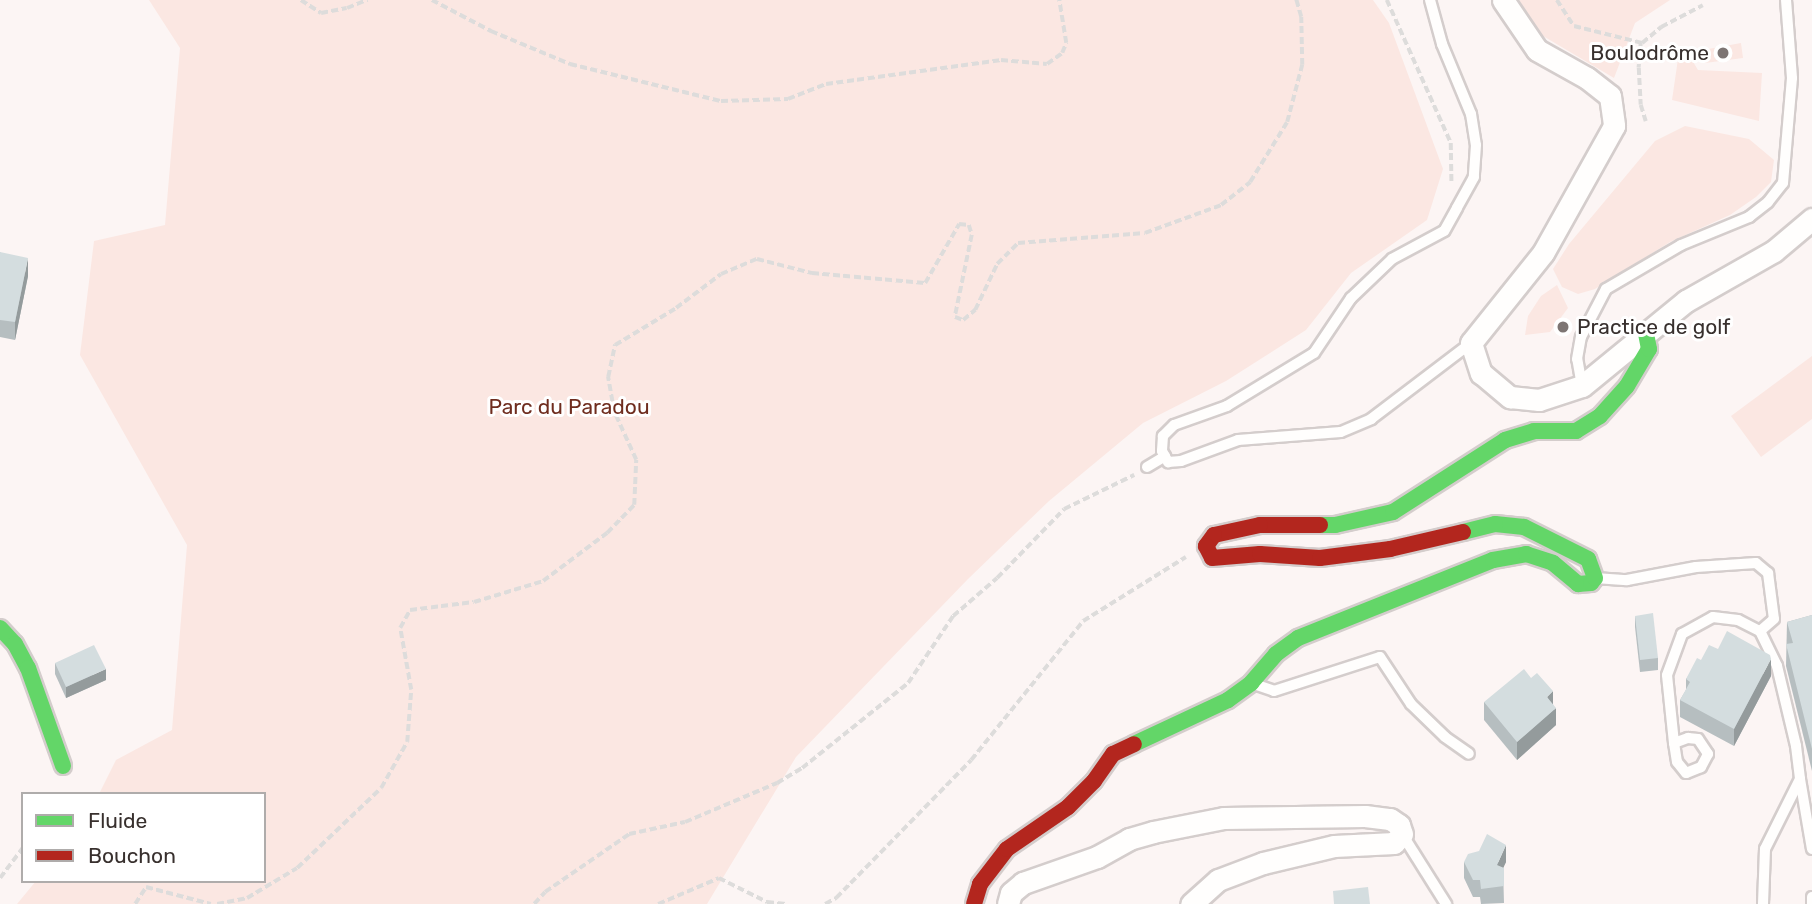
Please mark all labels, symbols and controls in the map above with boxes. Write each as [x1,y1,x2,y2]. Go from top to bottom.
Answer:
place label: Boulodrôme [1590,40,1709,66]
marker: Boulodrôme [1715,45,1731,61]
place label: Practice de golf [1577,314,1730,340]
marker: Practice de golf [1555,319,1571,335]
park label: Parc du Paradou [488,394,650,420]
legend [21,792,266,883]
text: Fluide [88,808,147,833]
text: Bouchon [88,843,176,868]

